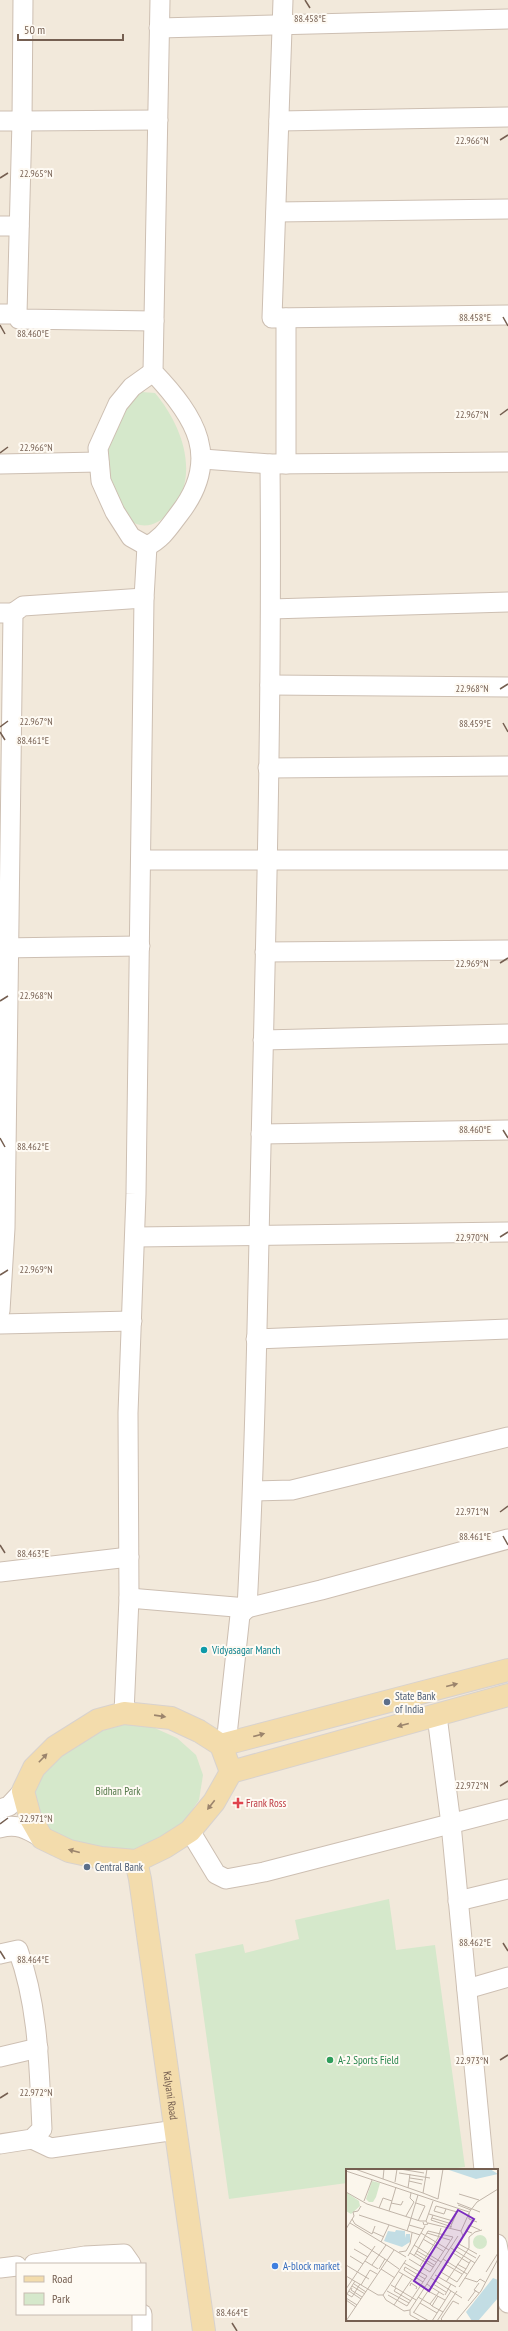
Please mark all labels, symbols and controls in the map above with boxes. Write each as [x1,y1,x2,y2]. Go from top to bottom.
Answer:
text: 88.458°E [294,12,326,25]
scale bar [18,16,123,42]
text: 50 m [24,22,45,37]
text: 22.966°N [455,134,489,147]
text: 22.965°N [19,167,53,180]
text: 88.458°E [459,311,491,324]
text: 88.460°E [17,327,49,340]
text: 22.967°N [455,408,489,421]
text: 22.966°N [19,441,53,454]
text: 22.968°N [455,682,489,695]
text: 22.967°N [19,715,53,728]
text: 88.459°E [459,717,491,730]
text: 88.461°E [17,734,49,747]
text: 22.969°N [455,957,489,970]
text: 22.968°N [19,989,53,1002]
text: 88.460°E [459,1123,491,1136]
text: 88.462°E [17,1140,49,1153]
text: 22.970°N [455,1231,489,1244]
text: 22.969°N [19,1263,53,1276]
text: 22.971°N [455,1505,489,1518]
text: 88.461°E [459,1530,491,1543]
text: 88.463°E [17,1547,49,1560]
place label: Vidyasagar Manch [211,1643,281,1657]
marker: Vidyasagar Manch [199,1645,209,1655]
one-way arrow [446,1681,459,1687]
place label: State Bank of India [395,1689,436,1716]
marker: State Bank of India [382,1697,392,1707]
one-way arrow [154,1713,166,1719]
one-way arrow [397,1722,409,1728]
one-way arrow [253,1732,265,1738]
one-way arrow [38,1753,48,1763]
text: 22.972°N [455,1779,489,1792]
park label: Bidhan Park [95,1784,141,1798]
place label: Frank Ross [246,1796,286,1810]
marker: Frank Ross [233,1798,243,1808]
one-way arrow [207,1800,215,1811]
text: 22.971°N [19,1812,53,1825]
one-way arrow [68,1848,80,1854]
place label: Central Bank [95,1860,144,1874]
marker: Central Bank [82,1862,92,1872]
text: 88.462°E [459,1936,491,1949]
text: 88.464°E [17,1953,49,1966]
place label: A-2 Sports Field [338,2053,399,2067]
text: 22.973°N [455,2054,489,2067]
marker: A-2 Sports Field [325,2055,335,2065]
street label: Kalyani Road [160,2070,181,2121]
text: 22.972°N [19,2086,53,2099]
inset map [346,2169,498,2321]
place label: A-block market [283,2259,340,2273]
marker: A-block market [270,2261,280,2271]
legend [16,2263,146,2315]
text: Road [52,2271,72,2286]
text: Park [52,2291,70,2306]
text: 88.464°E [216,2306,248,2319]

